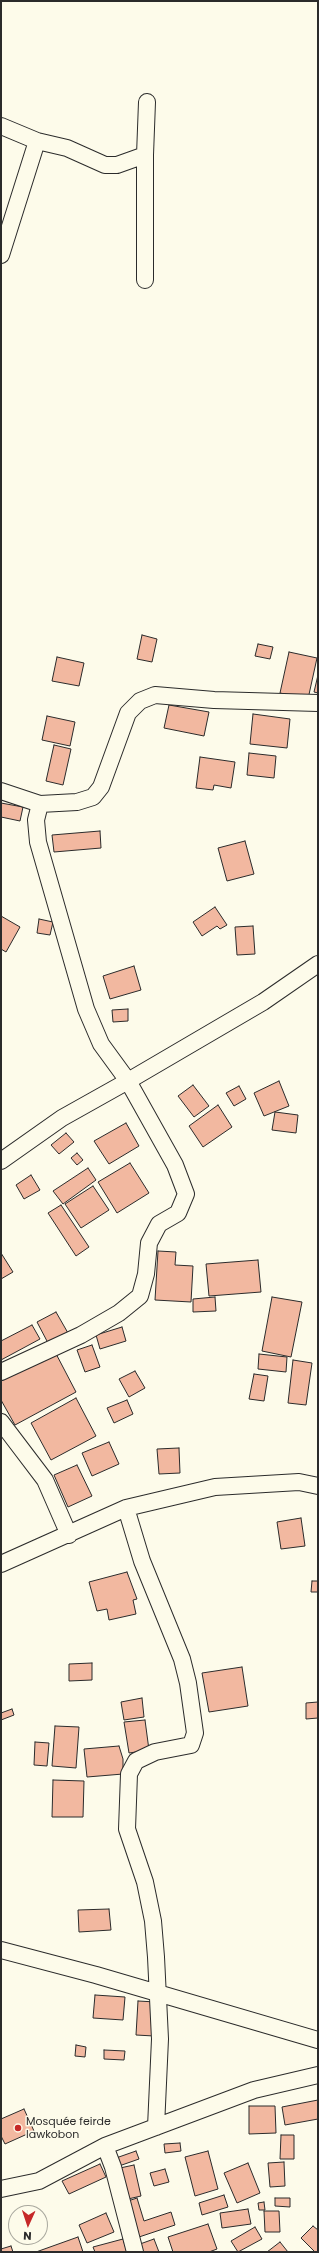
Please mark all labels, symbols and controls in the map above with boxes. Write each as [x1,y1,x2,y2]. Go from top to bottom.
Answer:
place label: Mosquée feirde lawkobon [26,2115,111,2141]
marker: Mosquée feirde lawkobon [13,2123,23,2133]
north arrow [8,2205,48,2245]
text: N [23,2228,32,2244]

